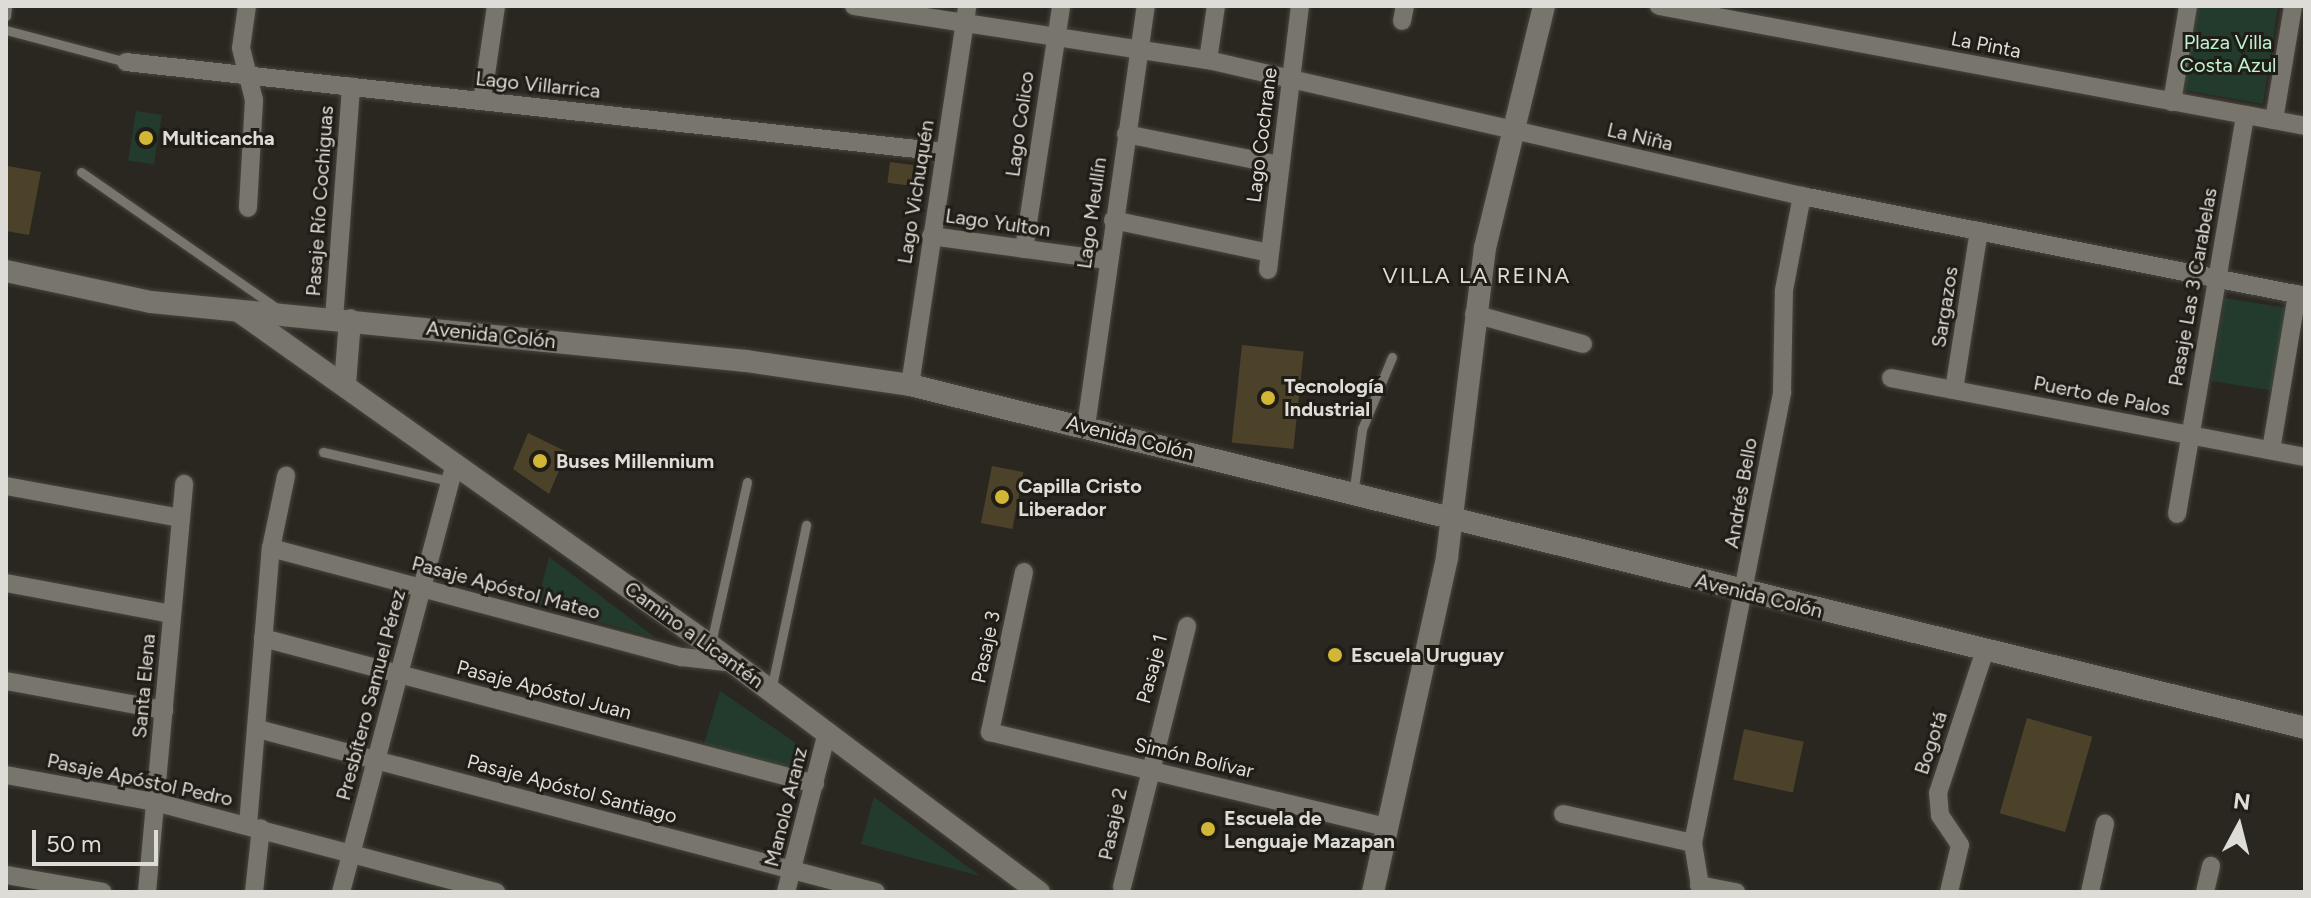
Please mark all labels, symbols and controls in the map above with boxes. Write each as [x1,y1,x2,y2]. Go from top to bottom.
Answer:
street label: La Pinta [1949,26,2023,64]
park label: Plaza Villa Costa Azul [2180,31,2276,78]
street label: Lago Cochrane [1242,66,1282,204]
street label: Lago Villarrica [474,67,602,103]
street label: Lago Colico [1001,70,1039,178]
street label: Pasaje Río Cochiguas [301,105,339,297]
street label: Lago Vichuquén [893,118,939,266]
street label: La Niña [1605,118,1675,156]
place label: Multicancha [162,126,275,150]
marker: Multicancha [137,129,155,147]
street label: Lago Meullín [1072,156,1112,270]
street label: Pasaje Las 3 Carabelas [2164,186,2222,388]
street label: Lago Yulton [944,204,1052,242]
district label: VILLA LA REINA [1383,263,1571,289]
street label: Sargazos [1927,265,1963,349]
street label: Avenida Colón [425,316,557,354]
street label: Puerto de Palos [2032,371,2172,421]
place label: Tecnología Industrial [1284,374,1384,421]
marker: Tecnología Industrial [1259,389,1277,407]
street label: Avenida Colón [1064,411,1196,465]
street label: Andrés Bello [1719,436,1763,550]
place label: Buses Millennium [556,449,714,473]
marker: Buses Millennium [531,452,549,470]
place label: Capilla Cristo Liberador [1018,474,1142,521]
marker: Capilla Cristo Liberador [993,488,1011,506]
street label: Pasaje Apóstol Mateo [409,551,603,625]
street label: Avenida Colón [1693,569,1825,623]
street label: Camino a Licantén [620,577,768,693]
street label: Presbítero Samuel Pérez [331,587,411,803]
street label: Pasaje 3 [967,609,1005,685]
street label: Pasaje 1 [1131,632,1173,706]
street label: Santa Elena [127,633,161,739]
place label: Escuela Uruguay [1351,643,1504,667]
marker: Escuela Uruguay [1326,646,1344,664]
street label: Pasaje Apóstol Juan [454,655,634,725]
street label: Bogotá [1910,708,1952,778]
street label: Simón Bolívar [1132,733,1256,783]
street label: Manolo Aranz [760,745,812,869]
street label: Pasaje Apóstol Pedro [45,749,235,811]
street label: Pasaje Apóstol Santiago [464,749,680,829]
street label: Pasaje 2 [1094,786,1132,862]
north arrow [2199,786,2279,866]
text: N [2232,787,2252,816]
place label: Escuela de Lenguaje Mazapan [1224,806,1395,853]
scale bar [36,814,162,864]
marker: Escuela de Lenguaje Mazapan [1199,820,1217,838]
text: 50 m [46,829,102,858]

